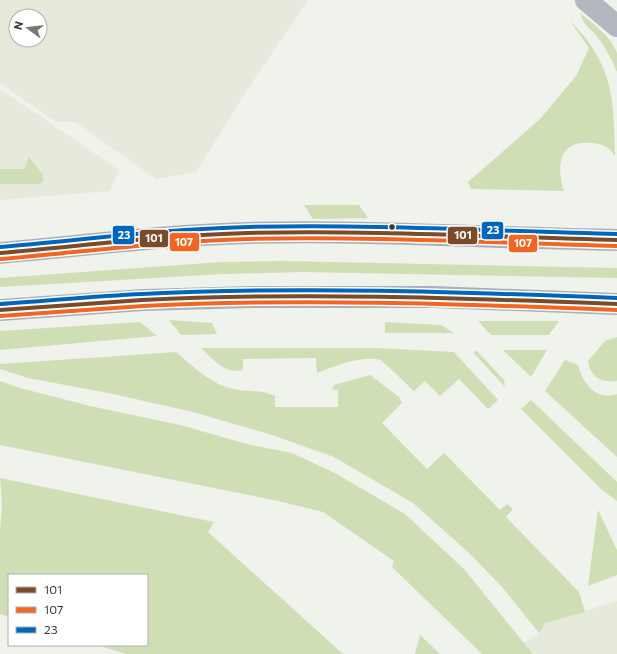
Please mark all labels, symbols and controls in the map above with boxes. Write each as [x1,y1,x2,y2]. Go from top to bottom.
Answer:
north arrow [8,8,48,48]
text: N [11,20,25,31]
line badge: 23 [481,221,504,240]
unlabelled marker [387,222,397,232]
text: 23 [487,223,499,236]
line badge: 23 [112,225,135,245]
line badge: 101 [447,226,478,245]
text: 23 [118,228,130,241]
text: 101 [454,228,472,241]
line badge: 101 [139,229,169,248]
text: 101 [145,231,163,244]
line badge: 107 [169,232,200,252]
line badge: 107 [508,234,538,253]
text: 107 [175,235,193,248]
text: 107 [514,236,532,249]
legend [8,574,148,646]
text: 101 [44,582,62,596]
text: 107 [44,602,63,616]
text: 23 [44,622,58,636]

